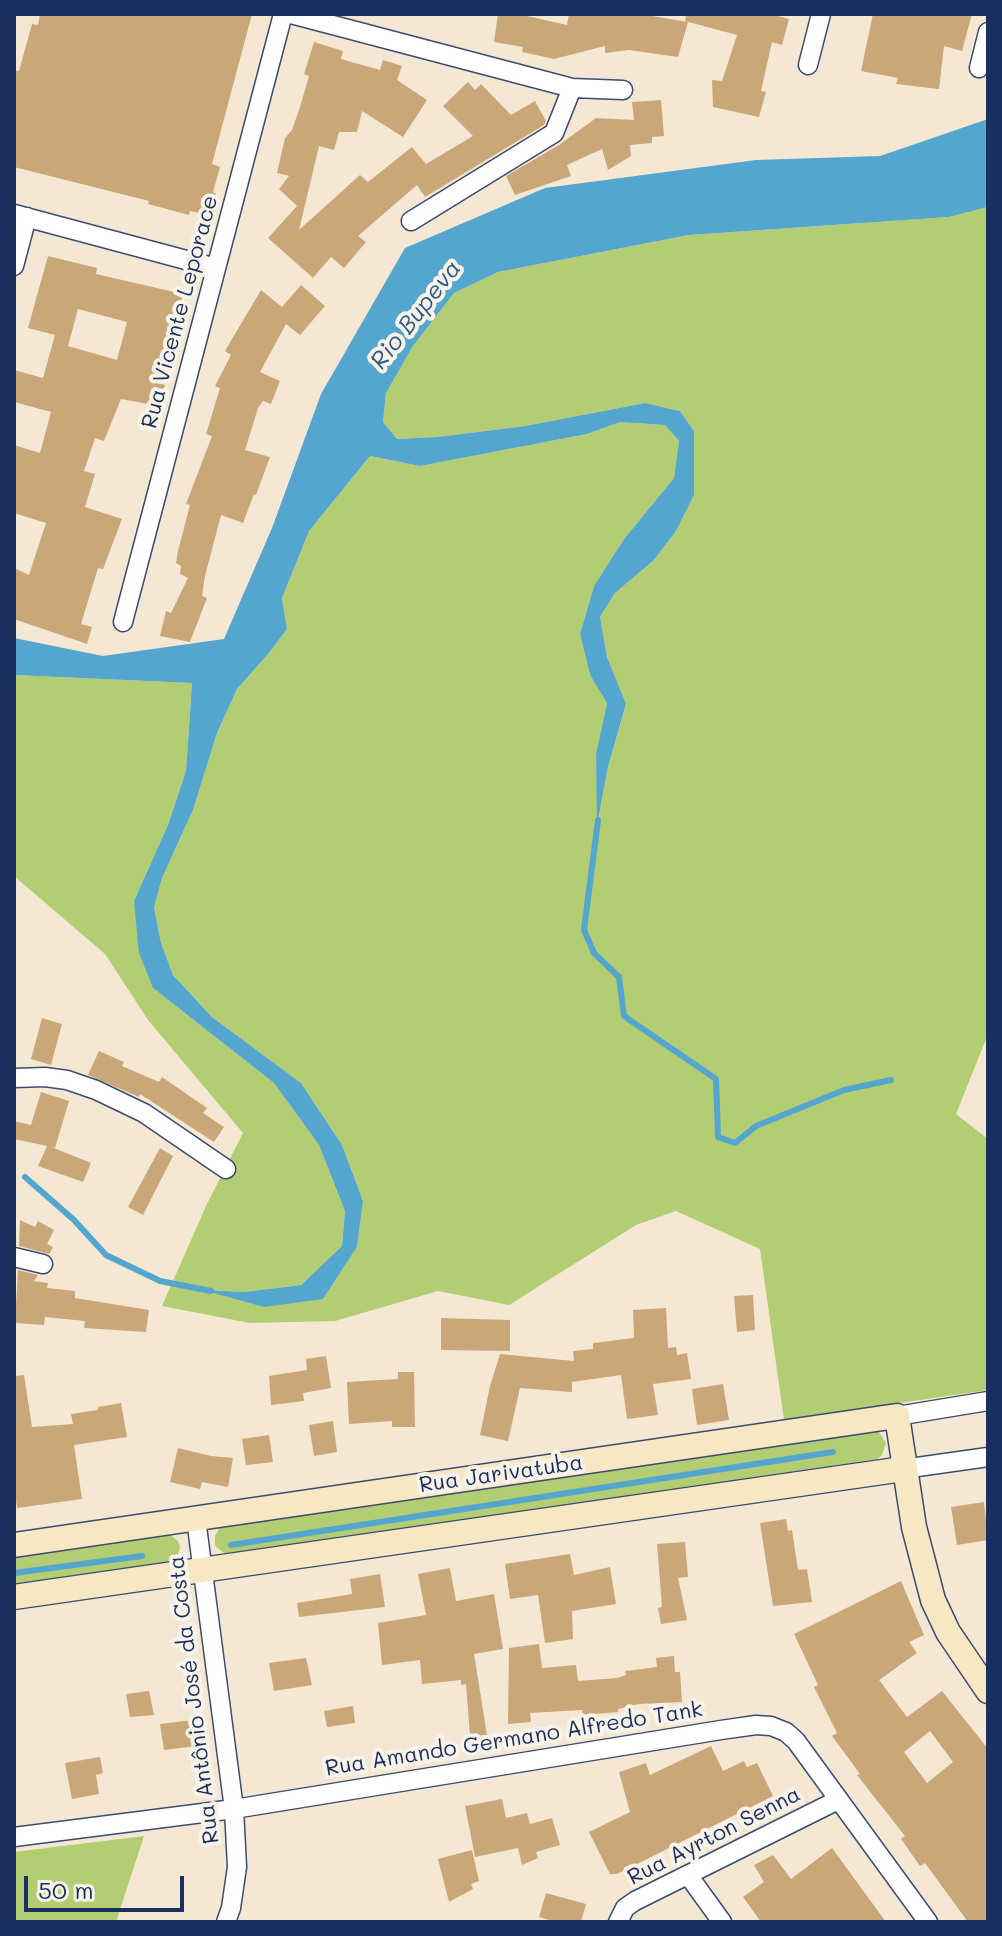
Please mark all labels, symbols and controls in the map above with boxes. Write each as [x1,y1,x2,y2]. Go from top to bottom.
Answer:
street label: Rua Vicente Leporace [136,193,224,431]
water label: Rio Bupeva [365,255,467,375]
street label: Rua Jarivatuba [417,1449,585,1499]
street label: Rua Antônio José da Costa [163,1554,225,1846]
street label: Rua Amando Germano Alfredo Tank [323,1696,705,1782]
street label: Rua Ayrton Senna [623,1781,805,1891]
scale bar [28,1860,188,1910]
text: 50 m [38,1874,94,1905]

